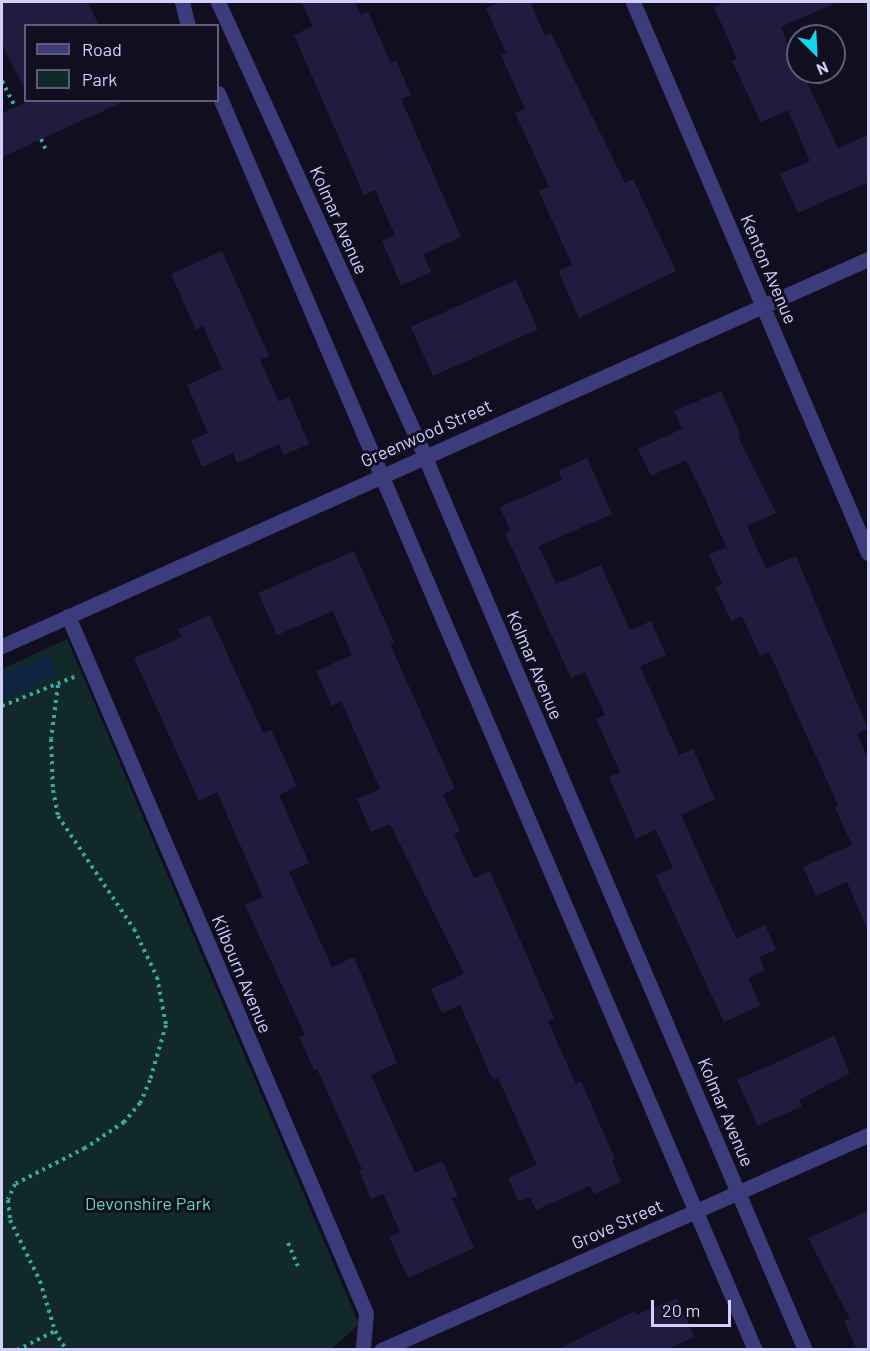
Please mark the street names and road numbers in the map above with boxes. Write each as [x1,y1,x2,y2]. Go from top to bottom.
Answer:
street label: Kolmar Avenue [306,163,372,277]
street label: Kenton Avenue [736,211,802,327]
street label: Greenwood Street [357,394,495,472]
street label: Kolmar Avenue [502,607,568,723]
street label: Kilbourn Avenue [207,912,277,1036]
street label: Kolmar Avenue [693,1054,759,1170]
street label: Grove Street [568,1194,666,1254]

